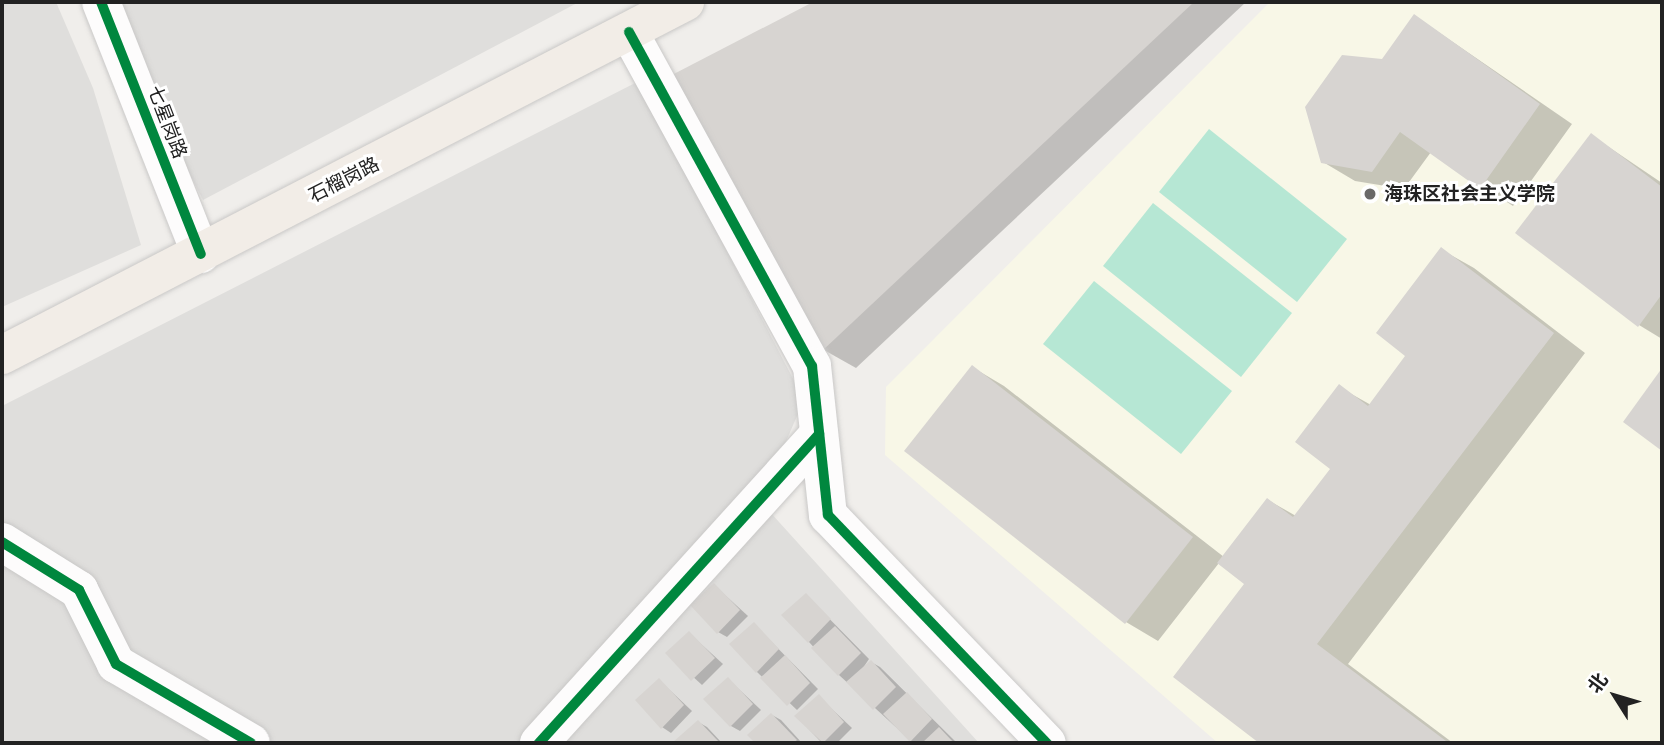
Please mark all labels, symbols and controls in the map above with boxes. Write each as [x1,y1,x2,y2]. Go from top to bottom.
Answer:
street label: 七星岗路 [143,82,191,162]
street label: 石榴岗路 [305,153,383,207]
place label: 海珠区社会主义学院 [1384,183,1555,205]
marker: 海珠区社会主义学院 [1362,186,1378,202]
north arrow [1580,661,1650,731]
text: 北 [1584,669,1612,697]

